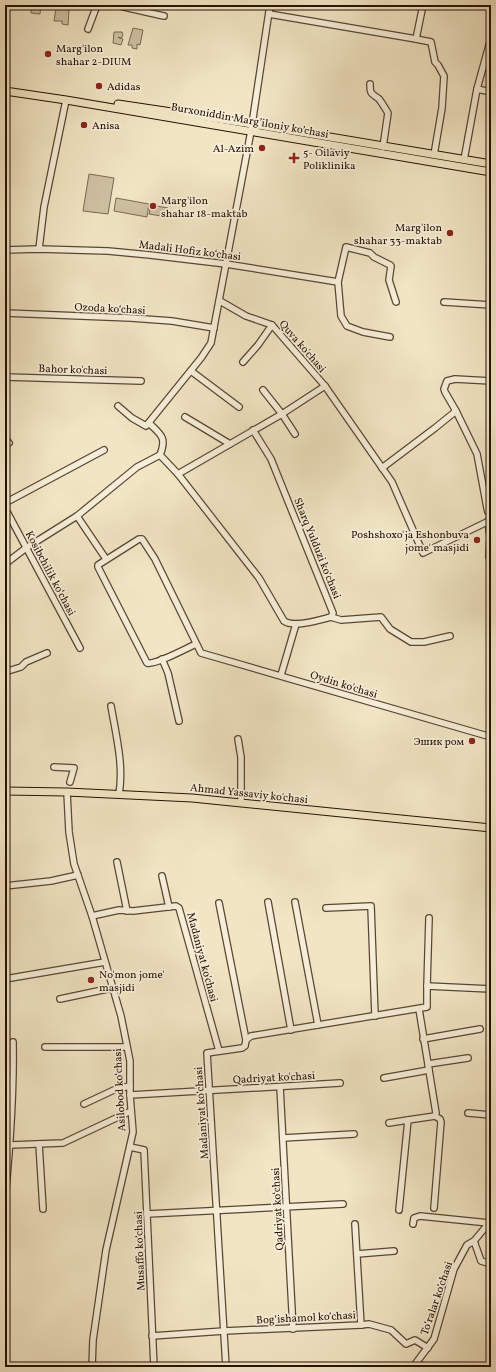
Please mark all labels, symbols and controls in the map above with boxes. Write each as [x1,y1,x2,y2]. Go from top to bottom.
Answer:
place label: Marg'ilon shahar 2-DIUM [56,42,131,70]
marker: Marg'ilon shahar 2-DIUM [43,49,53,59]
place label: Adidas [107,80,141,95]
marker: Adidas [94,81,104,91]
street label: Burxoniddin Marg’iloniy ko’chasi [170,100,330,143]
place label: Anisa [92,119,120,134]
marker: Anisa [79,120,89,130]
place label: Al-Azim [213,142,254,157]
marker: Al-Azim [257,143,267,153]
place label: 5- Oilaviy Poliklinika [303,146,356,174]
marker: 5- Oilaviy Poliklinika [288,152,300,164]
place label: Marg'ilon shahar 18-maktab [161,194,248,222]
marker: Marg'ilon shahar 18-maktab [148,201,158,211]
place label: Marg'ilon shahar 33-maktab [354,221,442,249]
marker: Marg'ilon shahar 33-maktab [445,228,455,238]
street label: Madali Hofiz koʻchasi [138,238,242,265]
street label: Ozoda koʻchasi [74,300,146,319]
street label: Quva ko'chasi [275,318,329,376]
street label: Bahor ko'chasi [38,362,108,379]
street label: Sharq Yulduzi koʻchasi [289,496,344,601]
place label: Poshshoxo'ja Eshonbuva jome' masjidi [351,528,470,556]
street label: Kosibchilik koʻchasi [21,529,78,619]
marker: Poshshoxo'ja Eshonbuva jome' masjidi [472,535,482,545]
street label: Oydin ko'chasi [308,668,379,703]
place label: Эшик ром [414,735,464,750]
marker: Эшик ром [467,736,477,746]
street label: Ahmad Yassaviy ko'chasi [189,781,308,808]
street label: Madaniyat ko'chasi [182,911,221,1004]
place label: No'mon jome' masjidi [99,968,165,996]
marker: No'mon jome' masjidi [86,975,96,985]
street label: Asilobod koʻchasi [111,1048,130,1132]
street label: Madaniyat koʻchasi [192,1066,213,1160]
street label: Qadriyat ko'chasi [232,1069,316,1088]
street label: Qadriyat koʻchasi [269,1167,288,1251]
street label: Musaffo koʻchasi [132,1211,149,1291]
street label: Toʻralar koʻchasi [418,1260,457,1337]
street label: Bogʻishamol koʻchasi [256,1308,356,1329]

